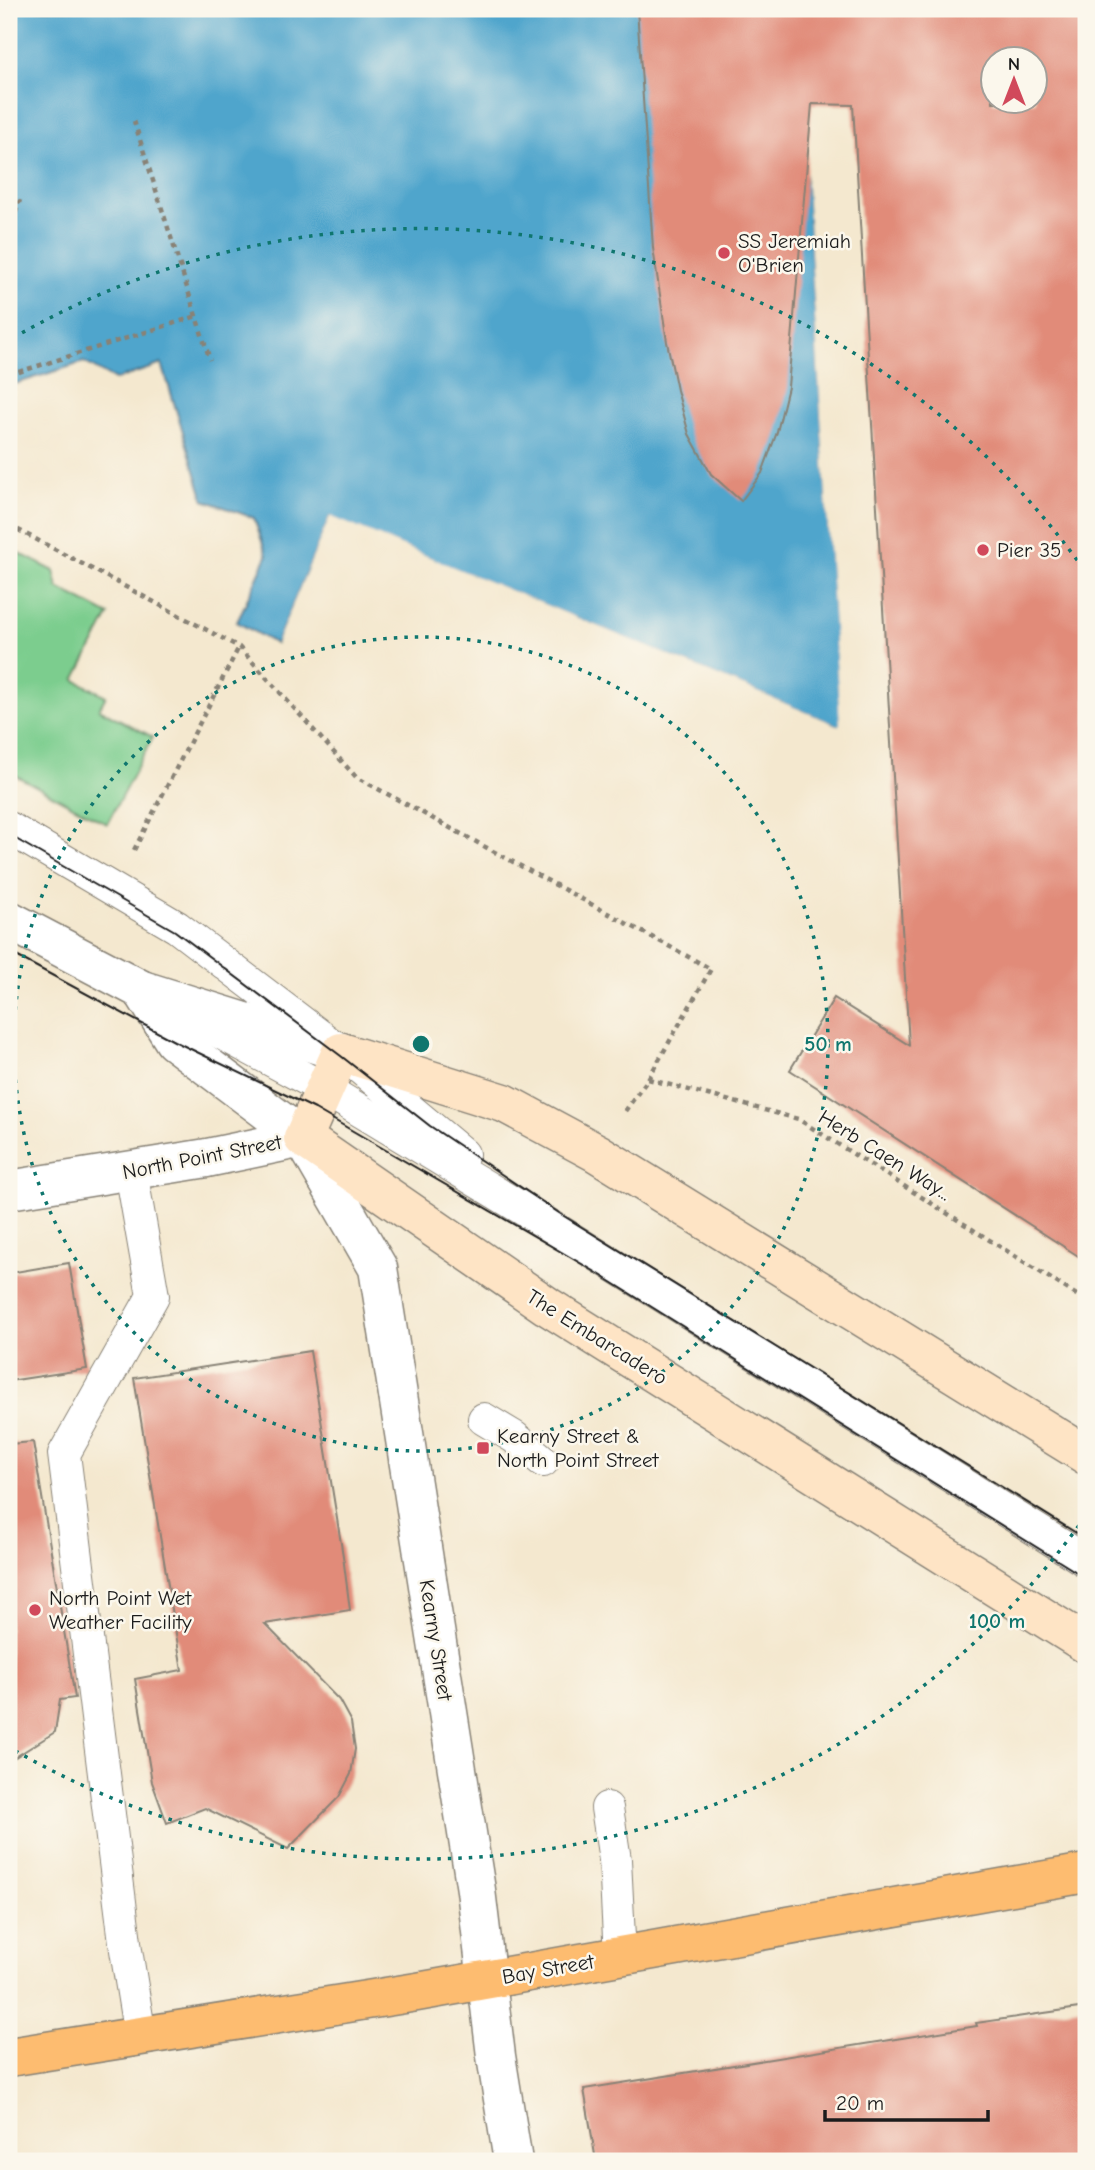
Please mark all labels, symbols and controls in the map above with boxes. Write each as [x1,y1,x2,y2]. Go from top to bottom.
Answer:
north arrow [979,46,1050,116]
text: N [1008,53,1020,75]
place label: SS Jeremiah O'Brien [738,229,851,277]
marker: SS Jeremiah O'Brien [716,245,732,261]
place label: Pier 35 [997,538,1061,562]
marker: Pier 35 [975,542,991,558]
centre of rings [409,1032,433,1056]
text: 50 m [804,1032,852,1056]
street label: Herb Caen Way... [814,1105,956,1205]
street label: North Point Street [120,1130,285,1184]
street label: The Embarcadero [522,1284,672,1390]
place label: Kearny Street & North Point Street [497,1424,660,1472]
marker: Kearny Street & North Point Street [475,1440,491,1456]
street label: Kearny Street [415,1578,458,1703]
place label: North Point Wet Weather Facility [49,1586,192,1634]
marker: North Point Wet Weather Facility [27,1602,43,1618]
text: 100 m [969,1609,1025,1633]
street label: Bay Street [500,1949,597,1989]
scale bar [825,2079,988,2123]
text: 20 m [836,2091,884,2115]

